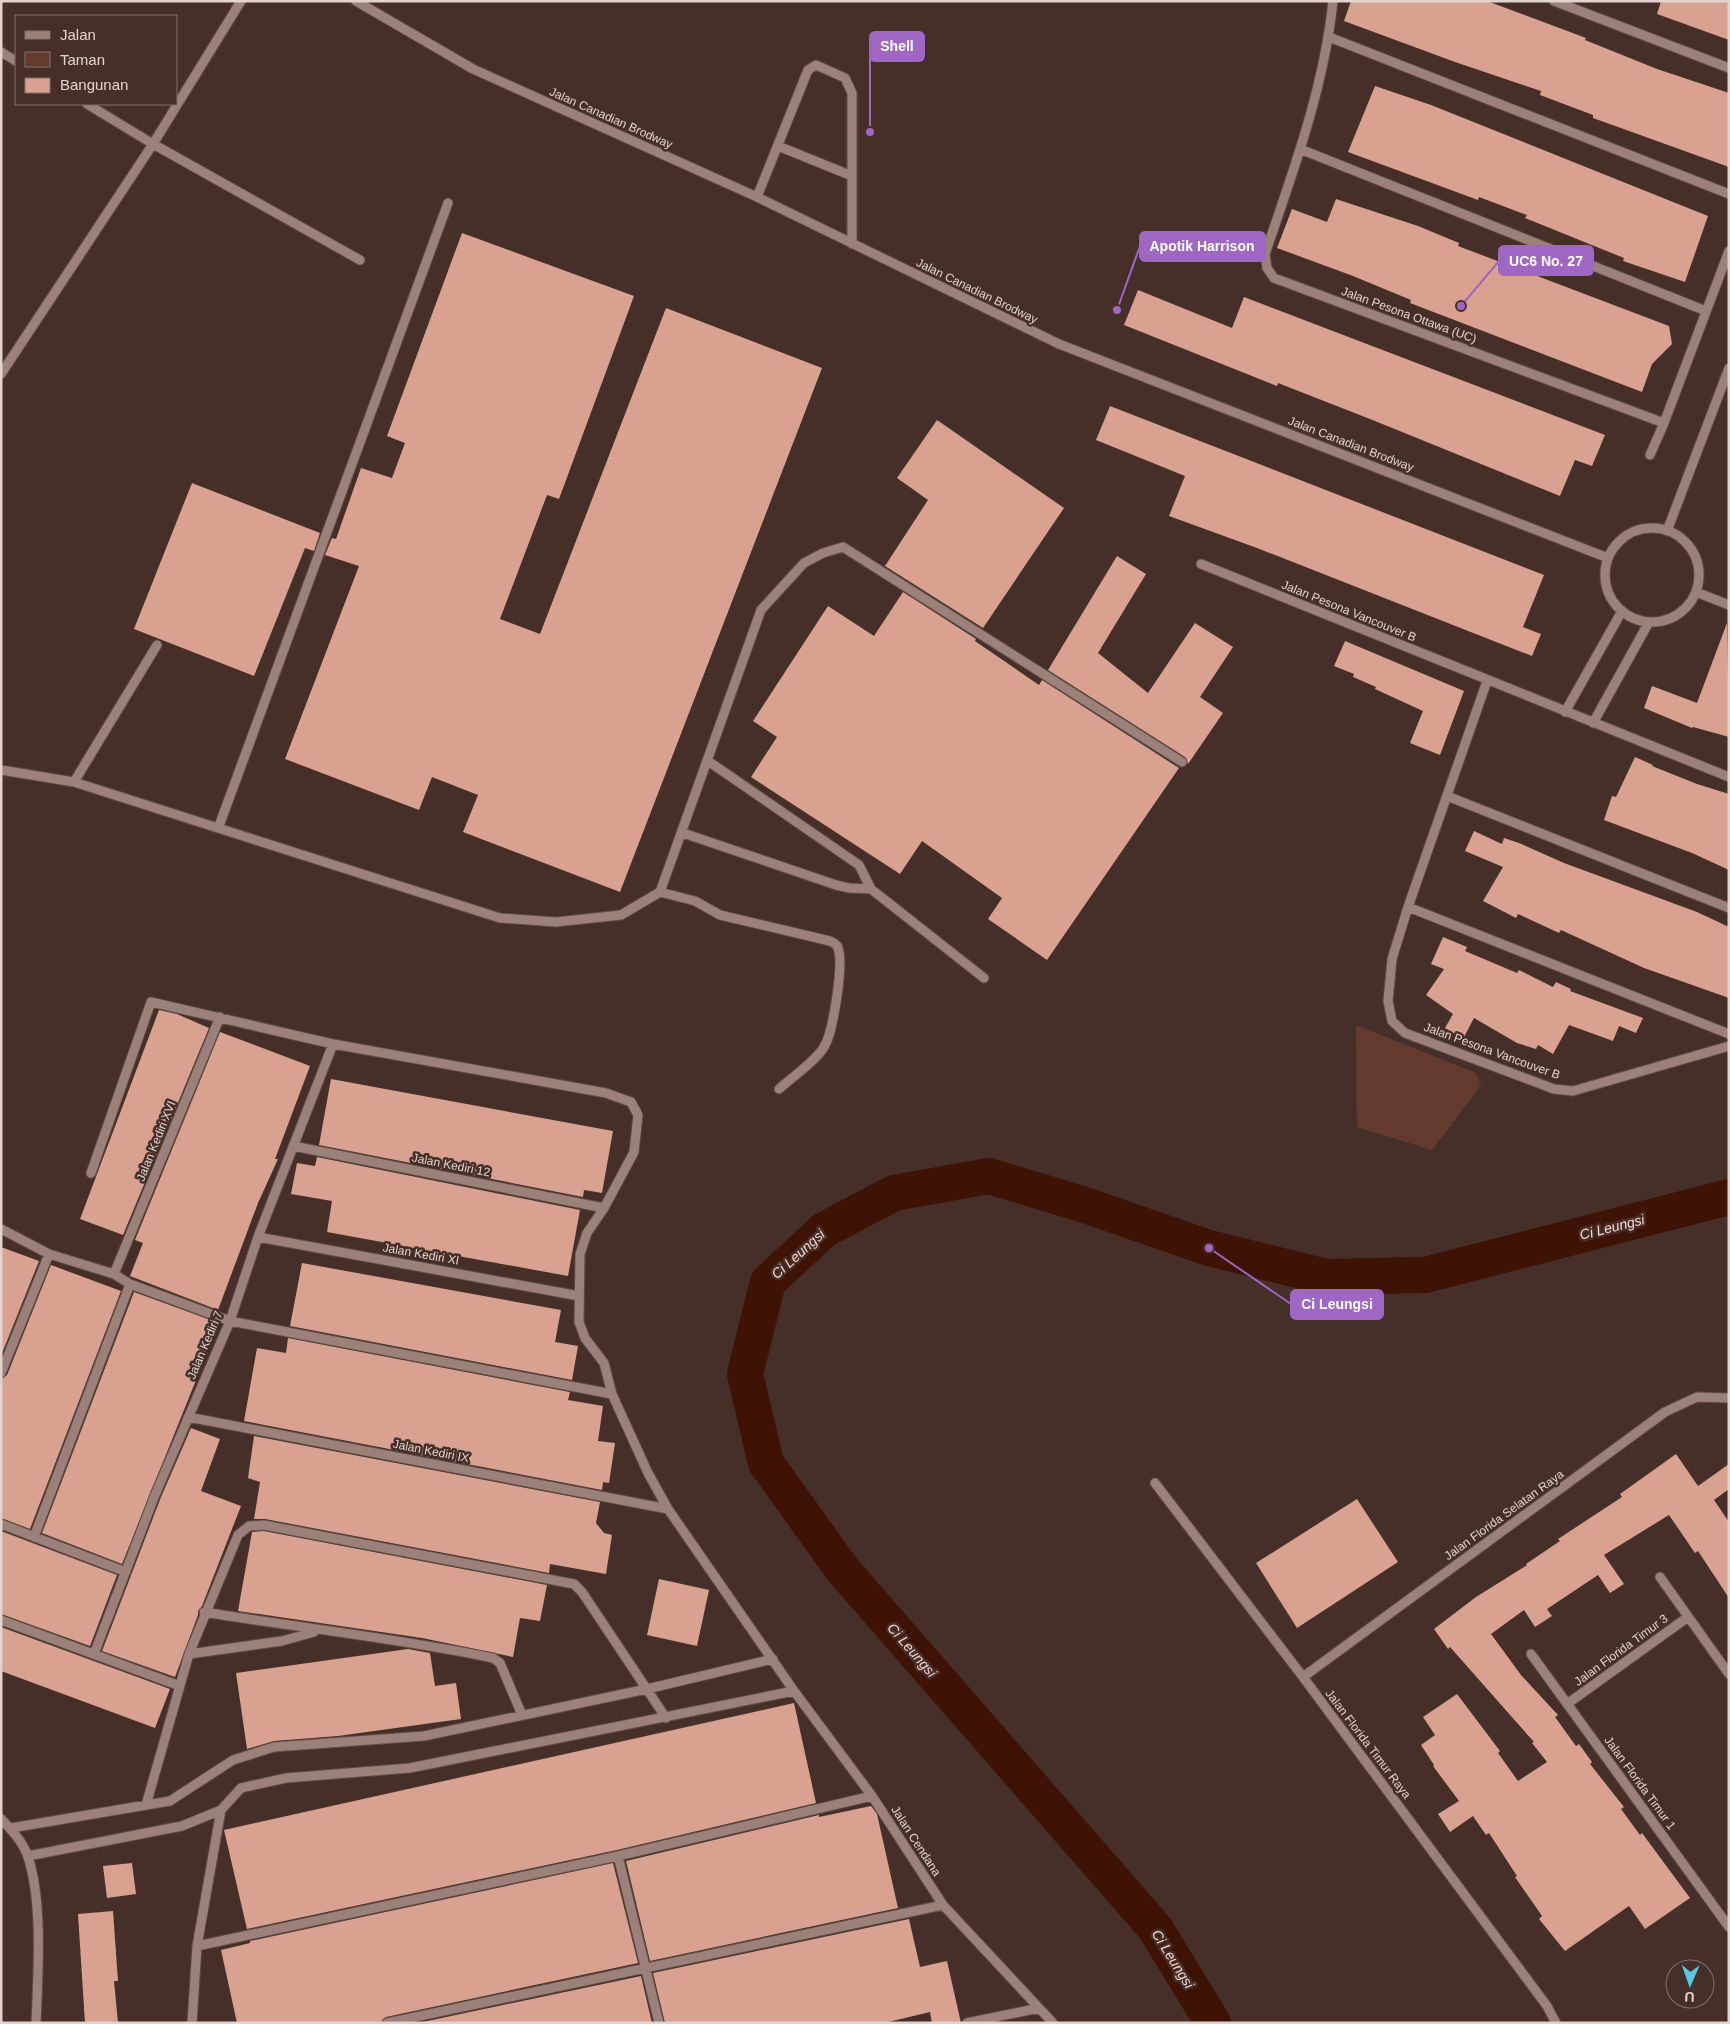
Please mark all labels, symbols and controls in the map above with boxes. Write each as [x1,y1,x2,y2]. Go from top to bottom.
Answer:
legend [15,15,178,105]
text: Jalan [60,26,96,43]
callout: Shell [870,32,924,61]
text: Shell [880,38,914,54]
text: Taman [60,51,105,68]
text: Bangunan [60,76,128,93]
street label: Jalan Canadian Brodway [547,84,675,152]
callout: Apotik Harrison [1140,232,1265,261]
text: Apotik Harrison [1149,238,1255,254]
callout: UC6 No. 27 [1499,246,1593,275]
text: UC6 No. 27 [1509,253,1583,269]
street label: Jalan Canadian Brodway [914,255,1040,327]
street label: Jalan Pesona Ottawa (UC) [1340,284,1478,346]
street label: Jalan Canadian Brodway [1286,414,1416,474]
street label: Jalan Pesona Vancouver B [1280,578,1418,644]
street label: Jalan Pesona Vancouver B [1422,1020,1562,1082]
street label: Jalan Kediri XVI [134,1099,178,1183]
street label: Jalan Kediri 12 [411,1151,492,1180]
water label: Ci Leungsi [1578,1211,1647,1243]
water label: Ci Leungsi [768,1225,829,1282]
street label: Jalan Kediri XI [382,1240,460,1268]
callout: Ci Leungsi [1291,1290,1383,1319]
text: Ci Leungsi [1301,1296,1373,1312]
street label: Jalan Kediri 7 [184,1309,226,1381]
street label: Jalan Kediri IX [392,1437,470,1465]
street label: Jalan Florida Selatan Raya [1442,1467,1567,1563]
street label: Jalan Florida Timur 3 [1572,1611,1671,1689]
water label: Ci Leungsi [884,1620,940,1681]
street label: Jalan Florida Timur Raya [1322,1687,1414,1802]
street label: Jalan Florida Timur 1 [1601,1734,1679,1833]
street label: Jalan Cendana [888,1803,944,1879]
water label: Ci Leungsi [1149,1927,1198,1992]
north arrow [1665,1959,1715,2009]
text: U [1684,1989,1695,2005]

